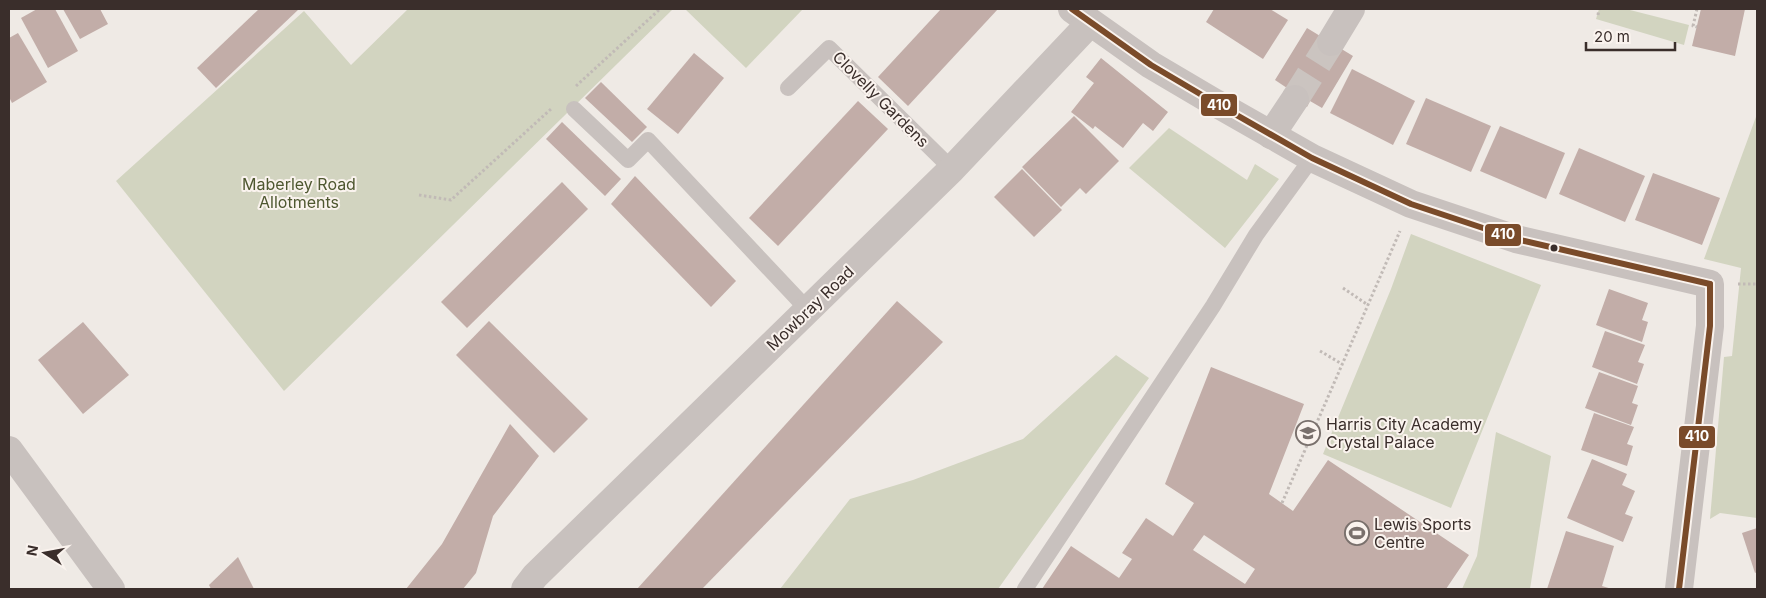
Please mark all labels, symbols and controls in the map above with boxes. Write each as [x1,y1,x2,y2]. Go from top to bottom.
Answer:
scale bar [1586,20,1675,52]
text: 20 m [1594,27,1630,46]
street label: Clovelly Gardens [829,47,933,151]
line badge: 410 [1200,93,1238,117]
text: 410 [1207,96,1231,113]
park label: Maberley Road Allotments [242,174,356,212]
line badge: 410 [1484,223,1522,247]
text: 410 [1491,225,1515,242]
unlabelled marker [1549,243,1559,253]
street label: Mowbray Road [762,261,858,355]
place label: Harris City Academy Crystal Palace [1326,414,1482,452]
school or university icon: Harris City Academy Crystal Palace [1295,420,1321,446]
line badge: 410 [1678,425,1716,449]
text: 410 [1685,427,1709,444]
place label: Lewis Sports Centre [1374,514,1471,552]
sports icon: Lewis Sports Centre [1344,520,1370,546]
north arrow [20,528,70,578]
text: N [22,544,41,557]

